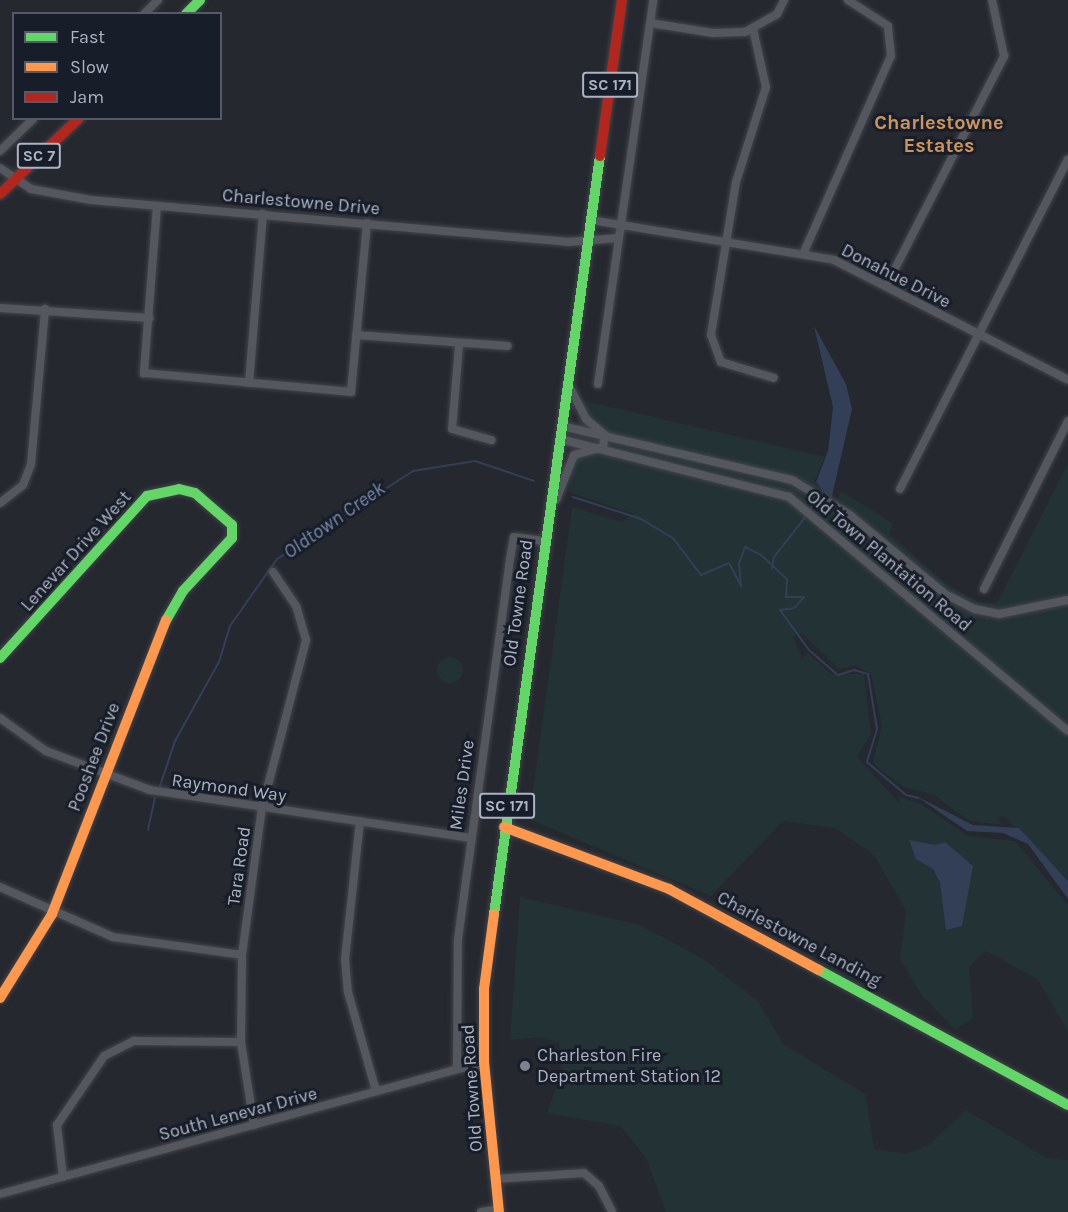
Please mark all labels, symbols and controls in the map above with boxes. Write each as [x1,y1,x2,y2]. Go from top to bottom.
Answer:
legend [12,12,222,120]
text: Fast [70,26,105,48]
text: Slow [70,56,109,78]
road number: SC 171 [582,72,638,98]
text: Jam [70,86,104,108]
district label: Charlestowne Estates [874,110,1004,157]
road number: SC 7 [16,143,62,169]
street label: Charlestowne Drive [221,184,381,220]
street label: Donahue Drive [838,239,954,313]
water label: Oldtown Creek [279,476,389,564]
street label: Lenevar Drive West [16,486,136,616]
street label: Old Town Plantation Road [802,486,976,636]
street label: Old Towne Road [498,538,538,668]
street label: Pooshee Drive [63,700,125,814]
street label: Miles Drive [445,739,479,831]
street label: Raymond Way [170,769,288,807]
road number: SC 171 [478,793,536,819]
street label: Tara Road [223,825,255,907]
street label: Charlestowne Landing [713,887,885,991]
street label: Old Towne Road [457,1023,487,1153]
place label: Charleston Fire Department Station 12 [537,1045,721,1088]
marker: Charleston Fire Department Station 12 [518,1059,532,1073]
street label: South Lenevar Drive [156,1082,320,1146]

